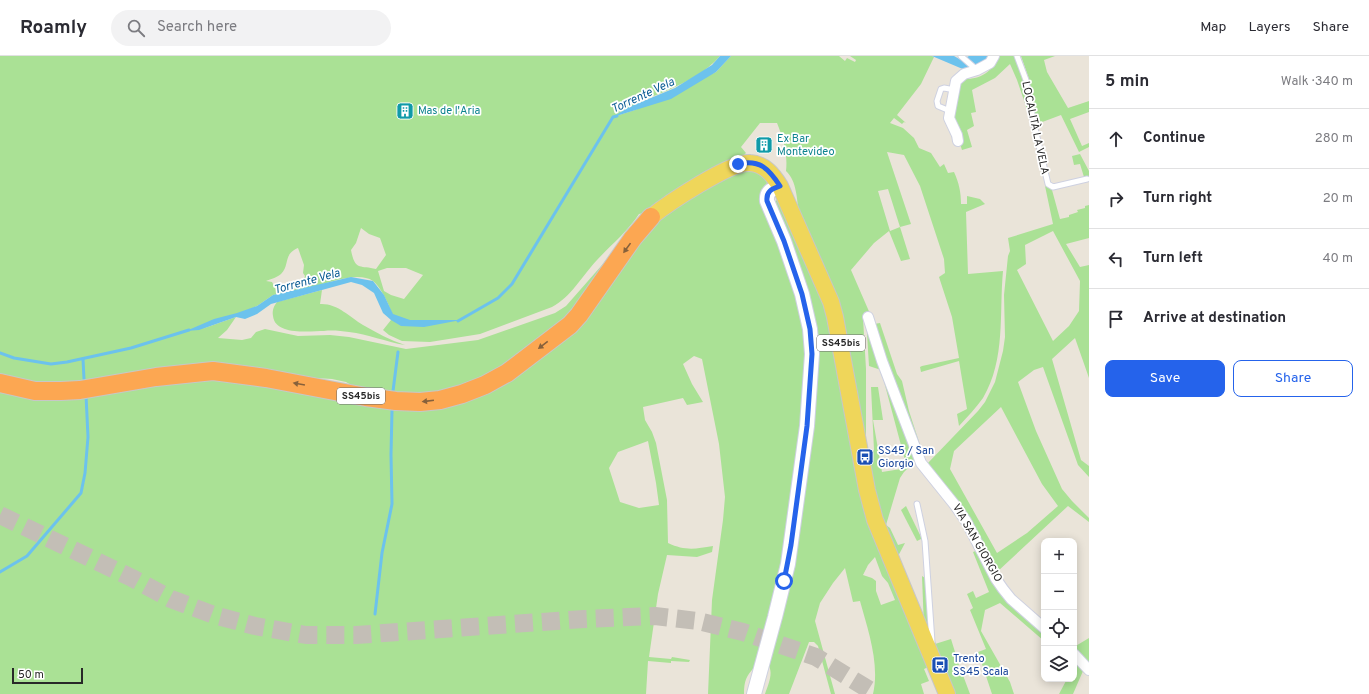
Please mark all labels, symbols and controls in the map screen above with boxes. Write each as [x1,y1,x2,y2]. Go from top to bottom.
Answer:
search box [111,10,391,46]
text: Roamly [20,16,87,40]
icon: search [125,17,147,39]
text: Search here [157,18,237,37]
text: Map [1200,19,1226,36]
text: Layers [1248,19,1290,36]
text: Share [1312,19,1349,36]
text: 5 min [1105,71,1149,93]
water label: Torrente Vela [609,74,678,118]
text: Walk · 340 m [1281,74,1353,90]
street label: LOCALITÀ LA VELA [1018,80,1053,176]
building icon: Mas de l'Aria [395,101,415,121]
place label: Mas de l'Aria [418,104,480,118]
icon: ahead [1105,128,1127,150]
text: Continue [1143,129,1205,148]
text: 280 m [1315,131,1353,147]
place label: Ex Bar Montevideo [777,132,835,159]
building icon: Ex Bar Montevideo [754,135,774,155]
route end [729,155,747,173]
icon: right [1105,188,1127,210]
text: Turn right [1143,189,1212,208]
text: 20 m [1323,191,1353,207]
one-way arrow [623,242,631,253]
icon: left [1105,248,1127,270]
text: Turn left [1143,249,1203,268]
text: 40 m [1323,251,1353,267]
water label: Torrente Vela [272,265,343,299]
icon: arrive [1105,308,1127,330]
text: Arrive at destination [1143,309,1286,328]
road number: SS45bis [817,335,865,351]
one-way arrow [537,341,548,350]
button: Save [1105,360,1225,397]
button: Share [1233,360,1353,397]
one-way arrow [293,381,305,387]
road number: SS45bis [337,388,385,404]
one-way arrow [422,398,434,404]
place label: SS45 / San Giorgio [878,444,934,471]
bus stop icon: SS45 / San Giorgio [855,447,875,467]
street label: VIA SAN GIORGIO [949,501,1005,585]
map controls [1041,538,1077,682]
button: + [1041,538,1077,574]
route start [775,572,793,590]
button: − [1041,574,1077,610]
button: locate [1041,610,1077,646]
button: layers [1041,646,1077,682]
place label: Trento SS45 Scala [953,652,1009,679]
bus stop icon: Trento SS45 Scala [930,655,950,675]
scale bar [12,666,83,685]
text: 50 m [18,668,44,682]

